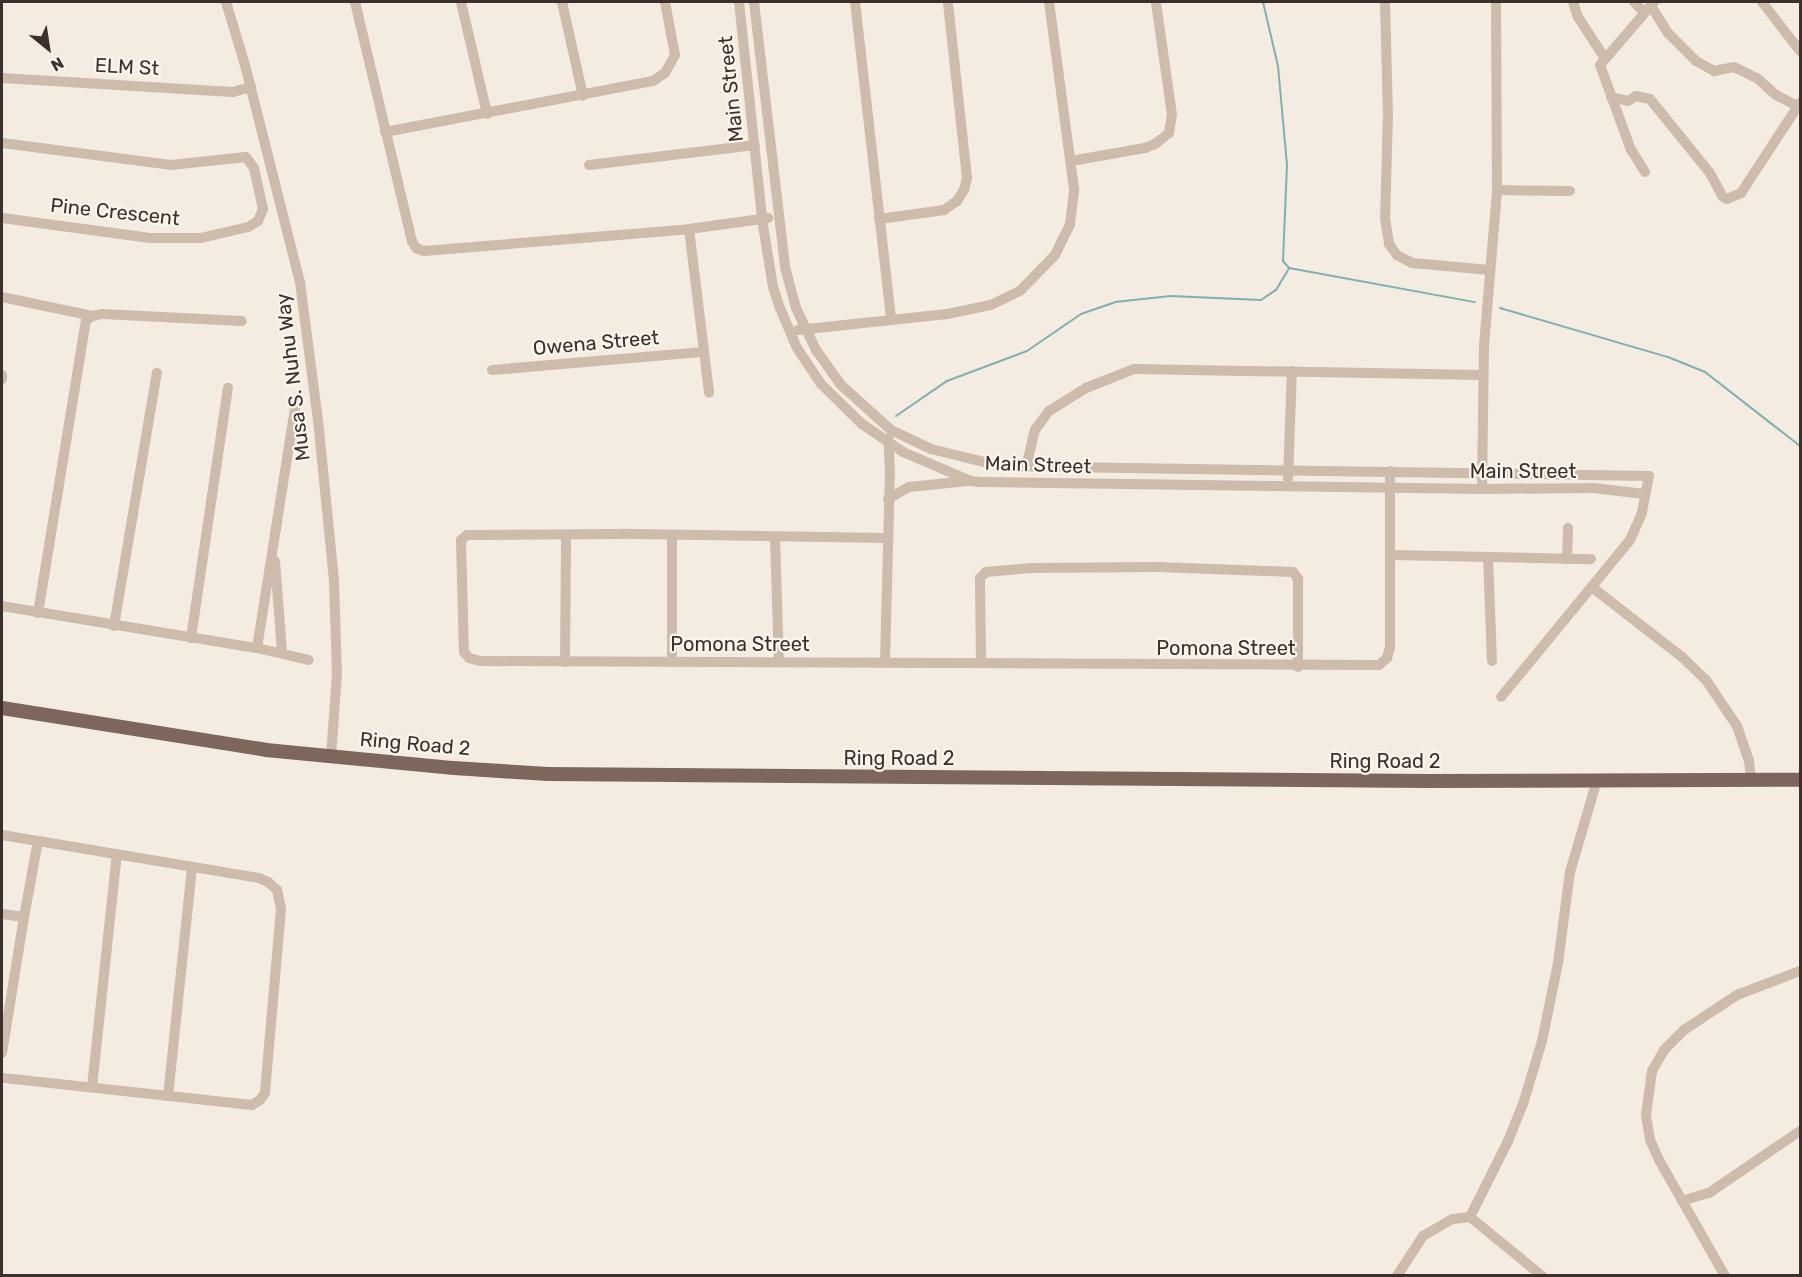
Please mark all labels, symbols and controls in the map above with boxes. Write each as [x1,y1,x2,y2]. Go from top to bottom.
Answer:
north arrow [18,18,78,78]
street label: Main Street [713,35,749,143]
text: N [48,53,67,75]
street label: ELM St [94,53,160,81]
street label: Pine Crescent [49,193,181,231]
street label: Musa S. Nuhu Way [271,292,315,462]
street label: Owena Street [532,326,660,360]
street label: Main Street [984,451,1092,479]
street label: Main Street [1470,459,1576,483]
street label: Pomona Street [670,632,810,656]
street label: Pomona Street [1156,636,1296,660]
street label: Ring Road 2 [359,727,471,761]
street label: Ring Road 2 [844,746,954,770]
street label: Ring Road 2 [1330,749,1440,773]

